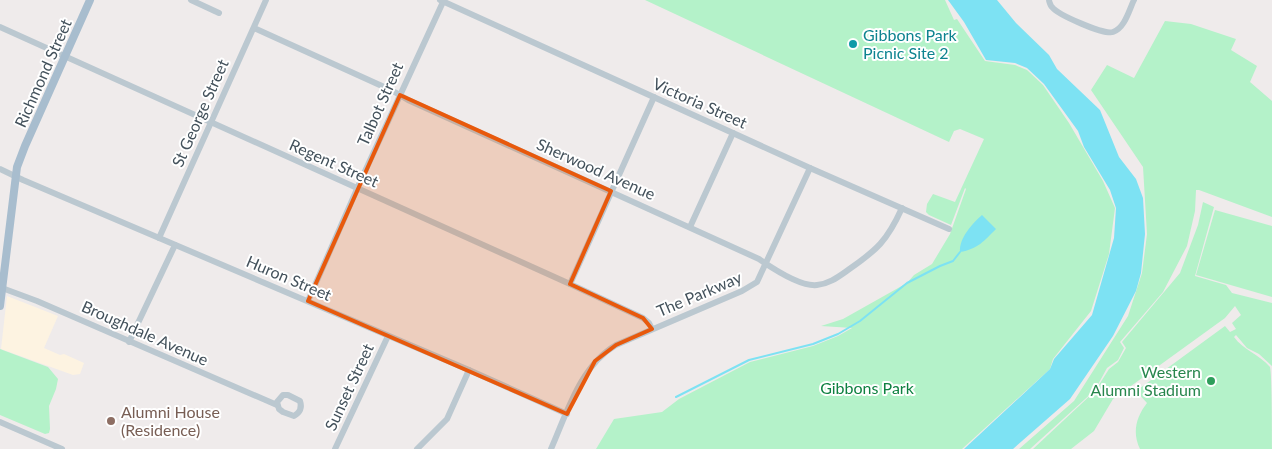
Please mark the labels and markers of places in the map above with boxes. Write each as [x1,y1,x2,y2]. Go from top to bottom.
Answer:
place label: Gibbons Park Picnic Site 2 [863,25,958,62]
marker: Gibbons Park Picnic Site 2 [847,38,859,50]
place label: Western Alumni Stadium [1091,362,1201,399]
marker: Western Alumni Stadium [1205,375,1217,387]
place label: Alumni House (Residence) [121,402,220,439]
marker: Alumni House (Residence) [105,415,117,427]

